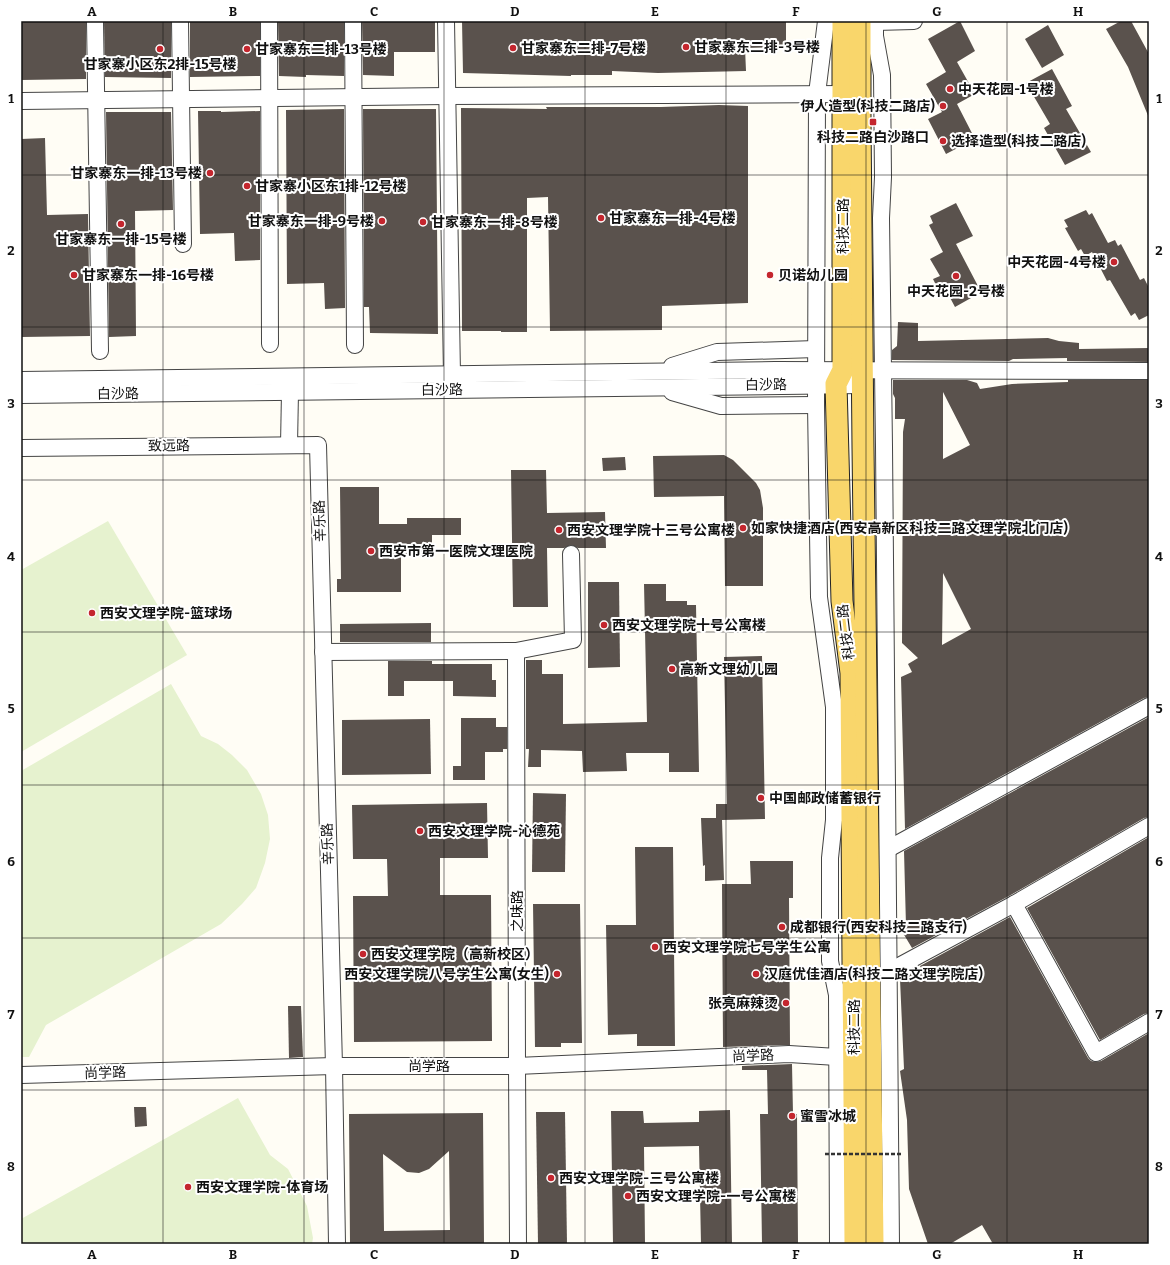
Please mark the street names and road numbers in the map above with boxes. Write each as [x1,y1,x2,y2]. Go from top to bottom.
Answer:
street label: 科技二路 [835,198,852,254]
street label: 白沙路 [745,376,787,394]
street label: 白沙路 [421,381,463,399]
street label: 白沙路 [97,385,139,403]
street label: 致远路 [148,437,190,455]
street label: 辛乐路 [311,500,329,542]
street label: 科技二路 [834,603,858,661]
street label: 辛乐路 [319,823,337,865]
street label: 之味路 [509,890,526,932]
street label: 科技二路 [846,999,863,1055]
street label: 尚学路 [732,1046,774,1066]
street label: 尚学路 [408,1058,450,1075]
street label: 尚学路 [84,1064,126,1082]

